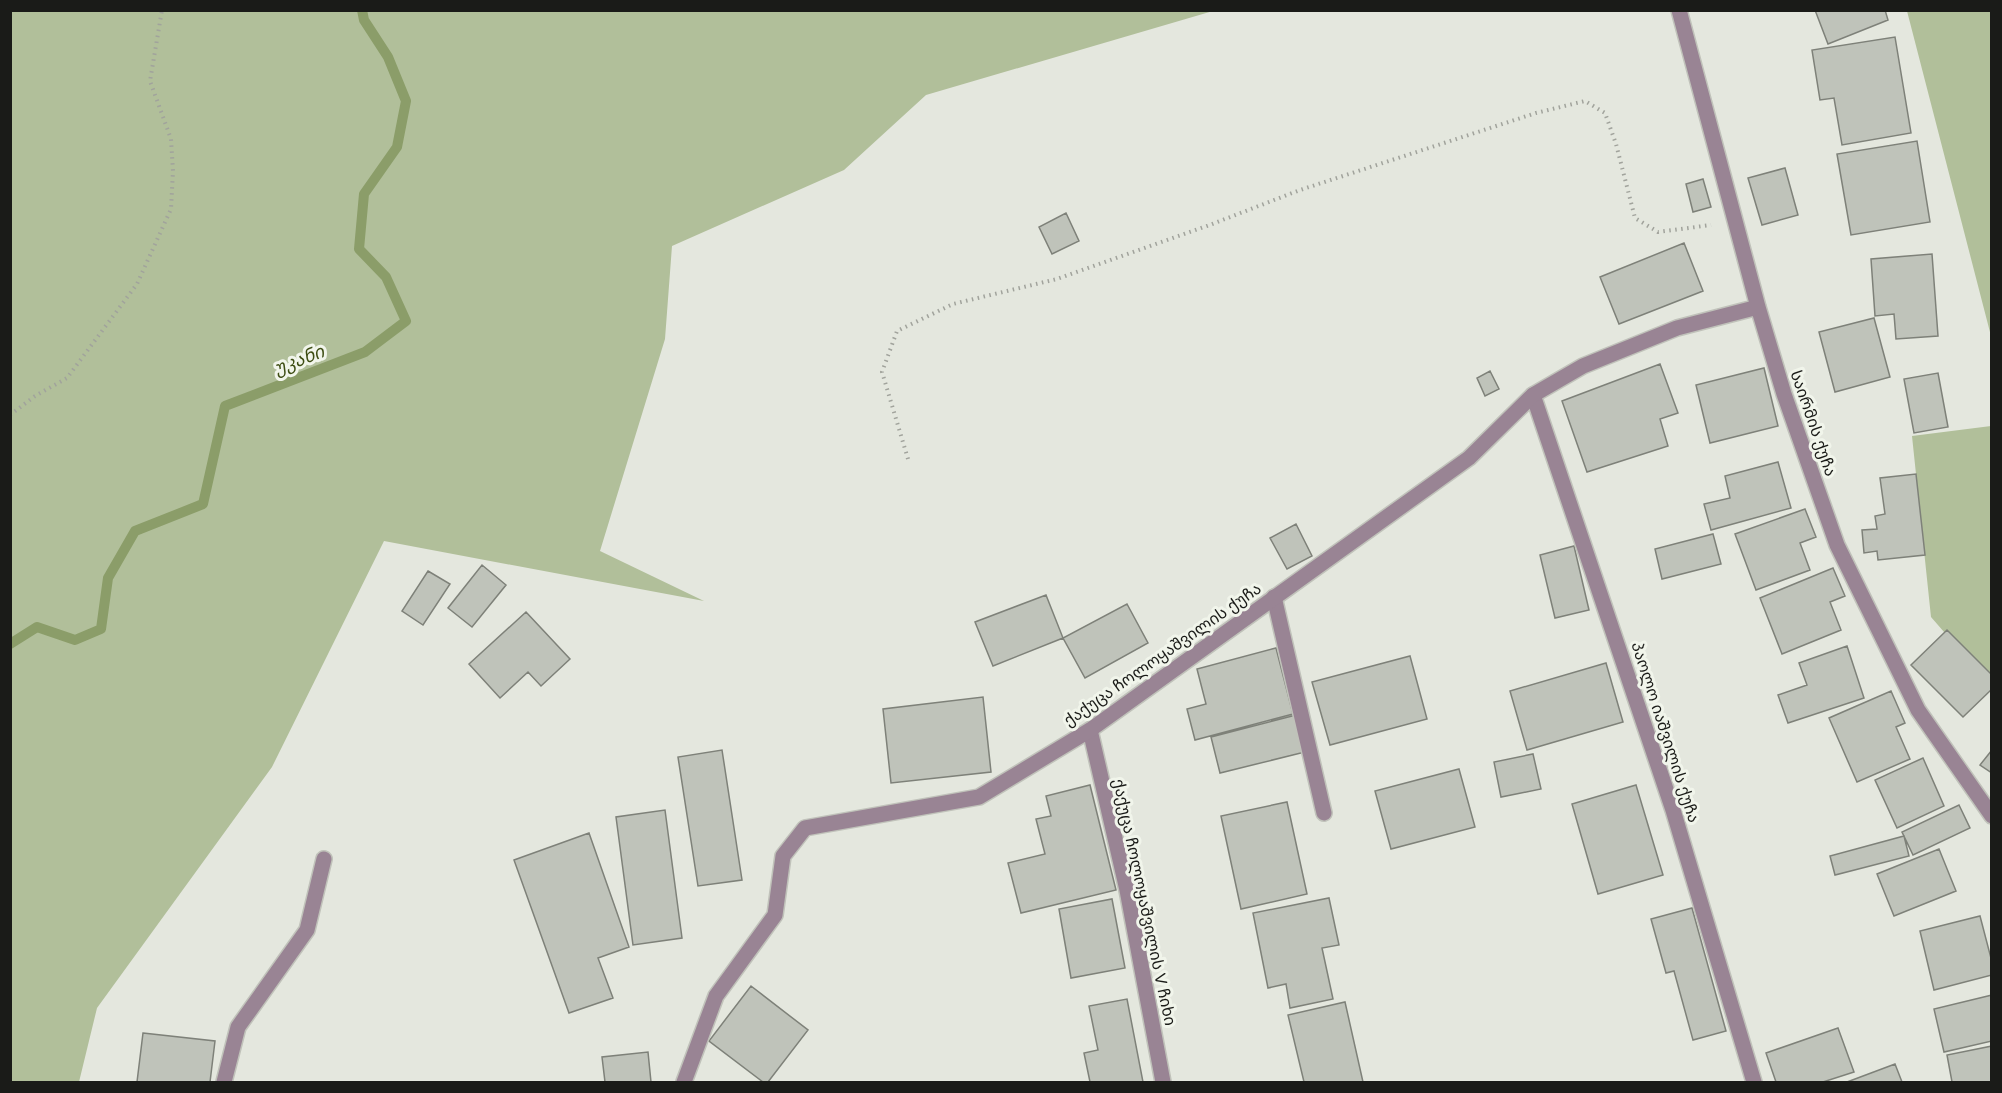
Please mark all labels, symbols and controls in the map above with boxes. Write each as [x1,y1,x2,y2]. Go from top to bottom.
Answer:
water label: უკანი [271,340,328,380]
street label: საირმის ქუჩა [1786,368,1841,479]
street label: ქაქუცა ჩოლოყაშვილის ქუჩა [1060,579,1265,731]
street label: პაოლო იაშვილის ქუჩა [1626,639,1704,825]
street label: ქაქუცა ჩოლოყაშვილის V ჩიხი [1108,777,1180,1028]

